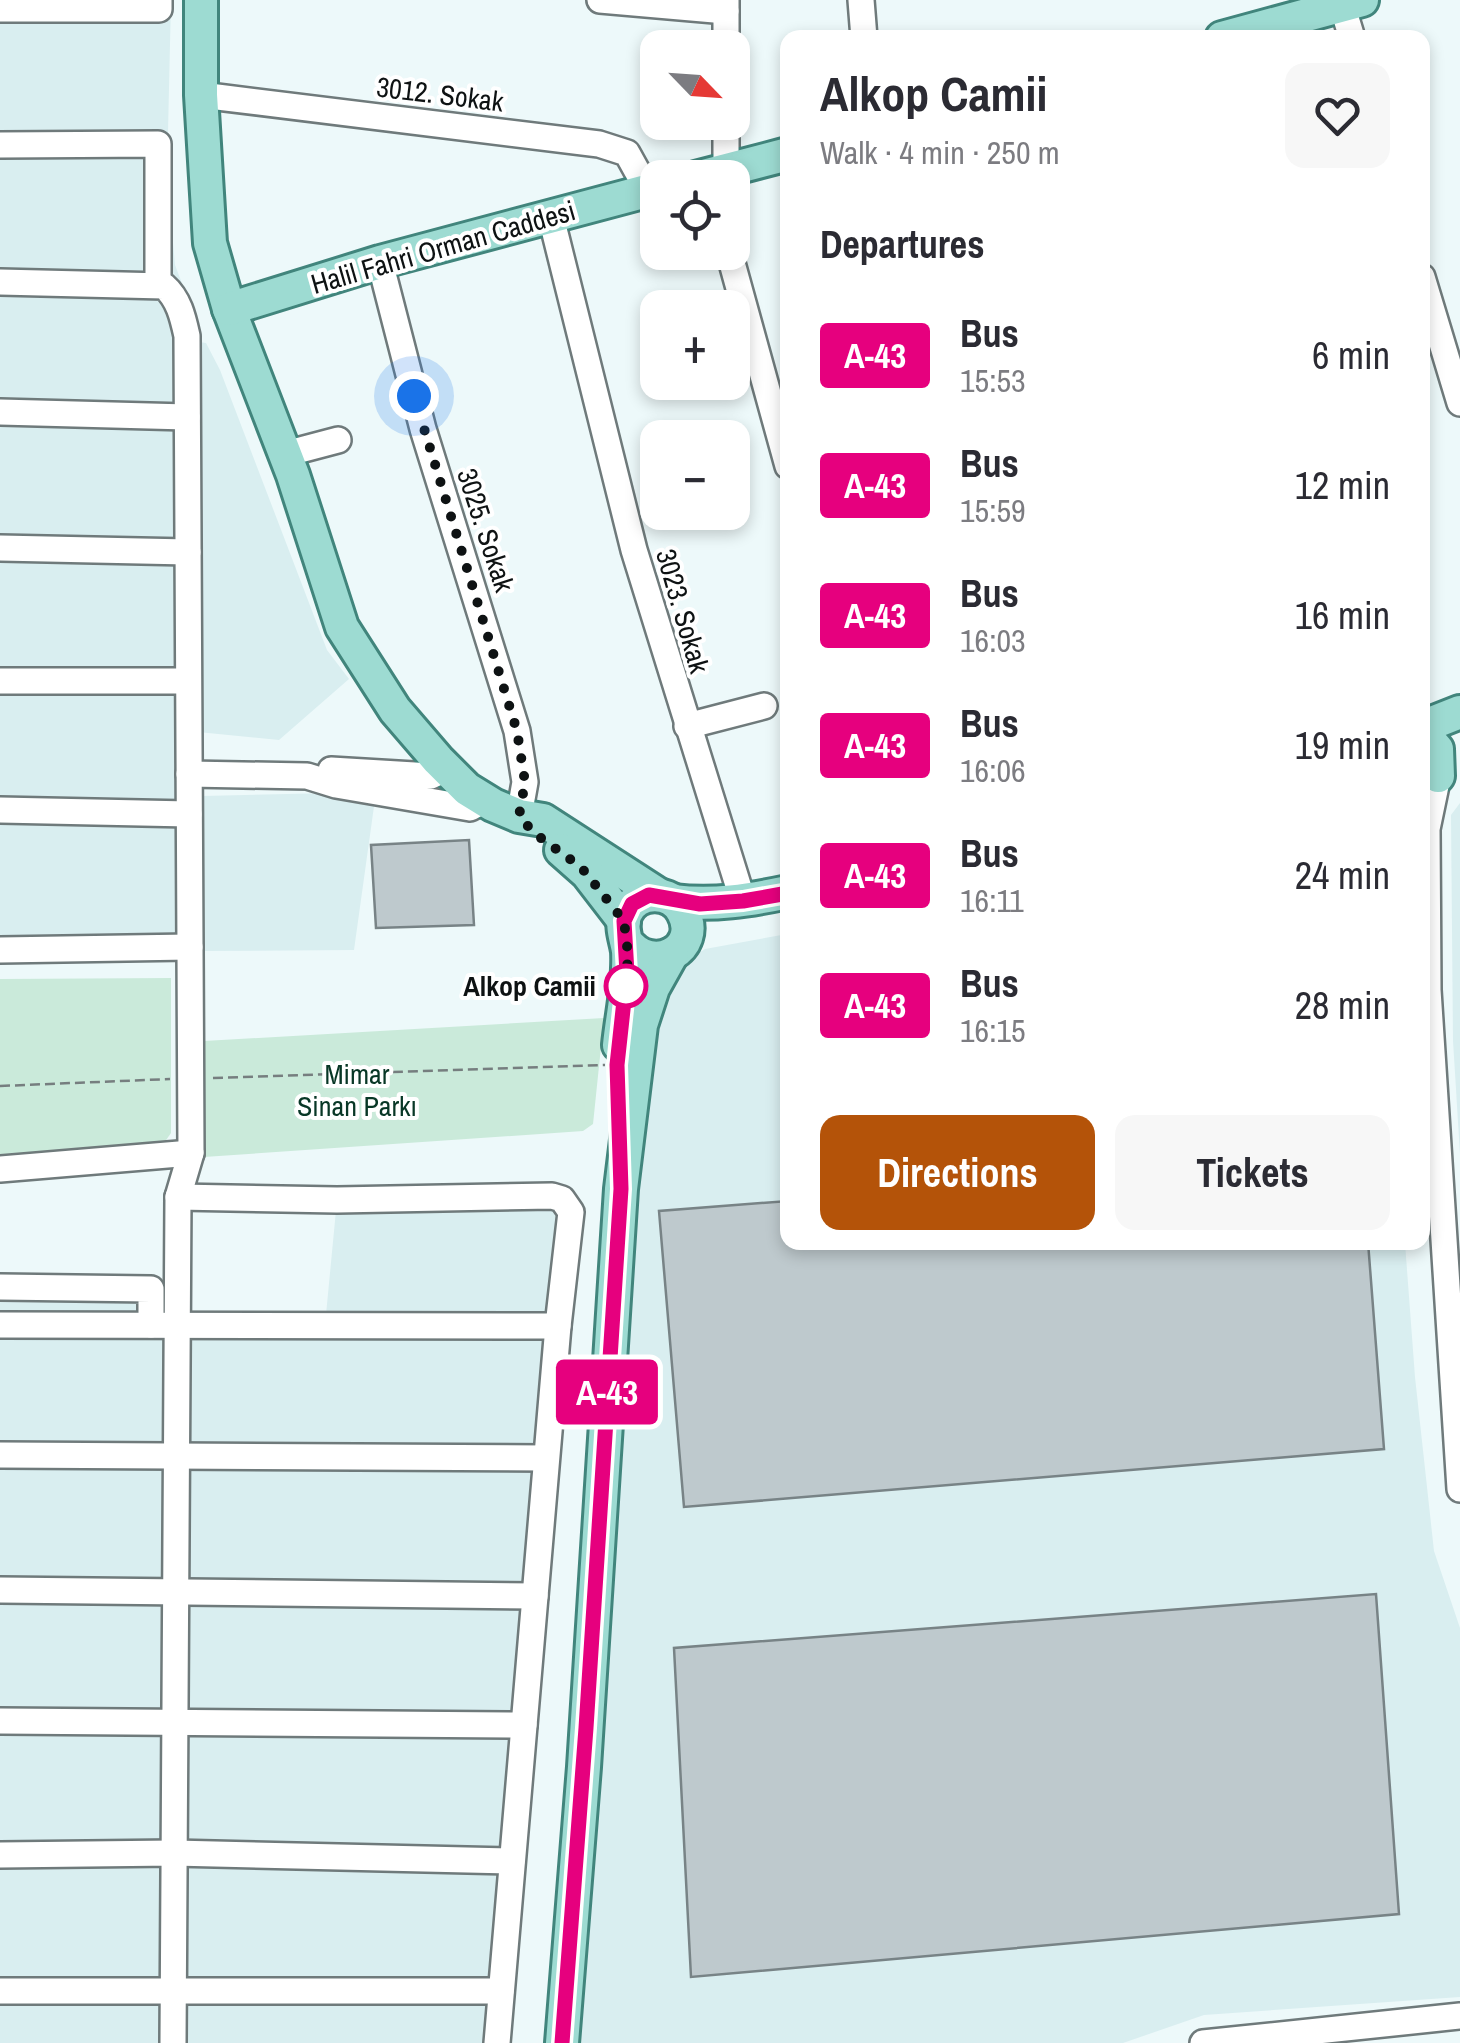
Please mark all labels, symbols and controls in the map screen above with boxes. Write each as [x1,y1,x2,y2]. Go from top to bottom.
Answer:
north arrow [640,30,750,140]
map controls [640,30,750,530]
text: Alkop Camii [820,61,1047,126]
button: heart [1285,63,1390,168]
street label: 3012. Sokak [374,67,506,121]
text: Walk · 4 min · 250 m [820,131,1060,174]
button: locate [640,160,750,270]
street label: Halil Fahri Orman Caddesi [306,191,580,303]
text: Departures [820,219,985,270]
button: + [640,290,750,400]
text: Bus [960,308,1019,359]
text: 6 min [1312,330,1390,381]
text: A-43 [844,332,906,379]
text: 15:53 [960,359,1026,402]
your location [389,371,439,421]
button: − [640,420,750,530]
text: Bus [960,438,1019,489]
text: 12 min [1295,460,1390,511]
text: A-43 [844,462,906,509]
street label: 3025. Sokak [448,463,524,597]
text: 15:59 [960,489,1026,532]
street label: 3023. Sokak [647,544,719,678]
text: Bus [960,568,1019,619]
text: 16 min [1295,590,1390,641]
text: A-43 [844,592,906,639]
text: 16:03 [960,619,1026,662]
text: Bus [960,698,1019,749]
text: 19 min [1295,720,1390,771]
text: A-43 [844,722,906,769]
text: 16:06 [960,749,1026,792]
text: Bus [960,828,1019,879]
text: 24 min [1295,850,1390,901]
text: A-43 [844,852,906,899]
text: 16:11 [960,879,1024,922]
text: Bus [960,958,1019,1009]
marker: Alkop Camii [605,965,647,1007]
place label: Alkop Camii [463,967,596,1005]
text: 28 min [1295,980,1390,1031]
text: A-43 [844,982,906,1029]
text: 16:15 [960,1009,1026,1052]
park label: Mimar Sinan Parkı [297,1055,417,1125]
button: Directions [820,1115,1095,1230]
button: Tickets [1115,1115,1390,1230]
line badge: A-43 [537,1360,677,1424]
text: A-43 [576,1369,638,1416]

